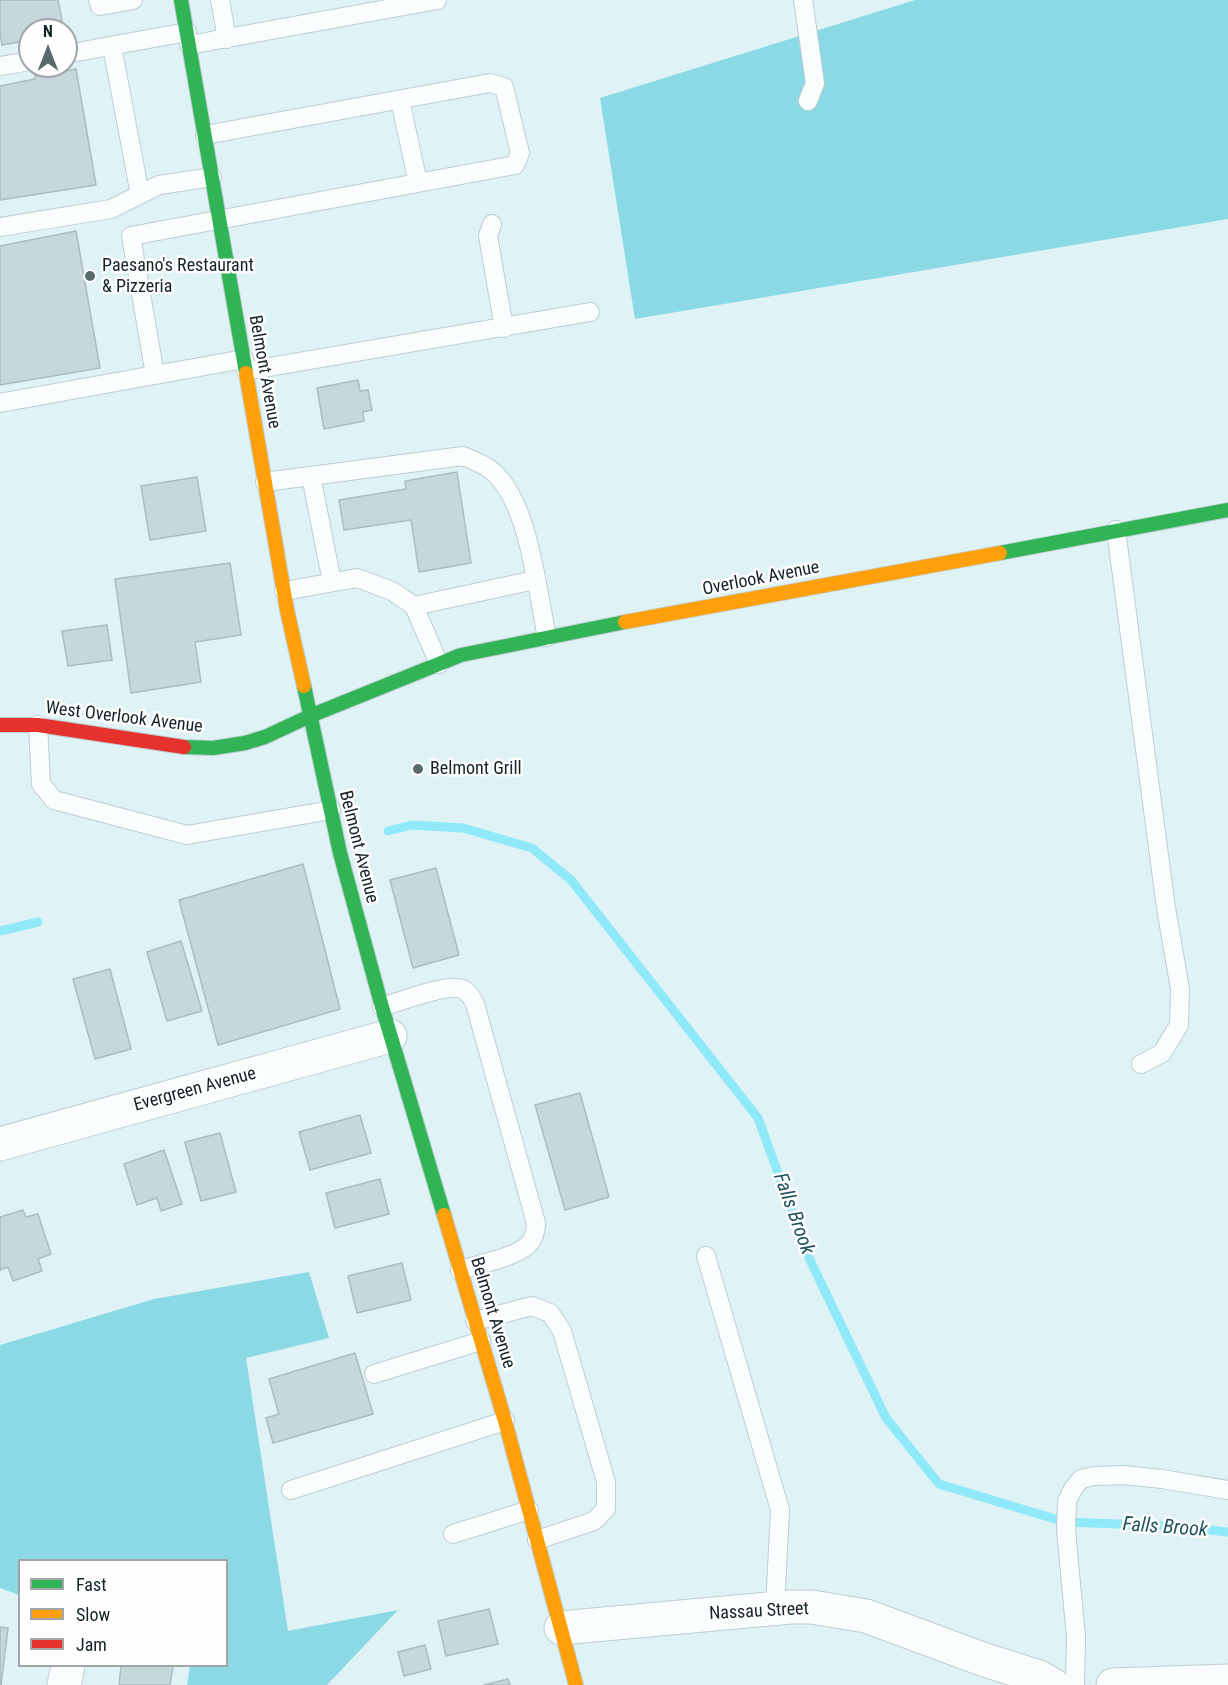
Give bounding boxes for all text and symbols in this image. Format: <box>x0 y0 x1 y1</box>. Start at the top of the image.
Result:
north arrow <box>18 18 78 78</box>
text: N <box>43 22 53 41</box>
place label: Paesano's Restaurant & Pizzeria <box>102 255 254 298</box>
marker: Paesano's Restaurant & Pizzeria <box>83 269 97 283</box>
street label: Belmont Avenue <box>243 314 285 430</box>
street label: Overlook Avenue <box>701 557 821 601</box>
street label: West Overlook Avenue <box>44 698 204 738</box>
place label: Belmont Grill <box>430 758 522 780</box>
marker: Belmont Grill <box>411 762 425 776</box>
street label: Belmont Avenue <box>334 789 382 905</box>
street label: Evergreen Avenue <box>131 1063 259 1117</box>
water label: Falls Brook <box>767 1170 819 1258</box>
street label: Belmont Avenue <box>465 1255 519 1371</box>
water label: Falls Brook <box>1122 1513 1208 1543</box>
legend <box>18 1559 228 1667</box>
text: Fast <box>76 1574 107 1595</box>
street label: Nassau Street <box>709 1599 809 1625</box>
text: Slow <box>76 1604 110 1625</box>
text: Jam <box>76 1634 107 1655</box>

